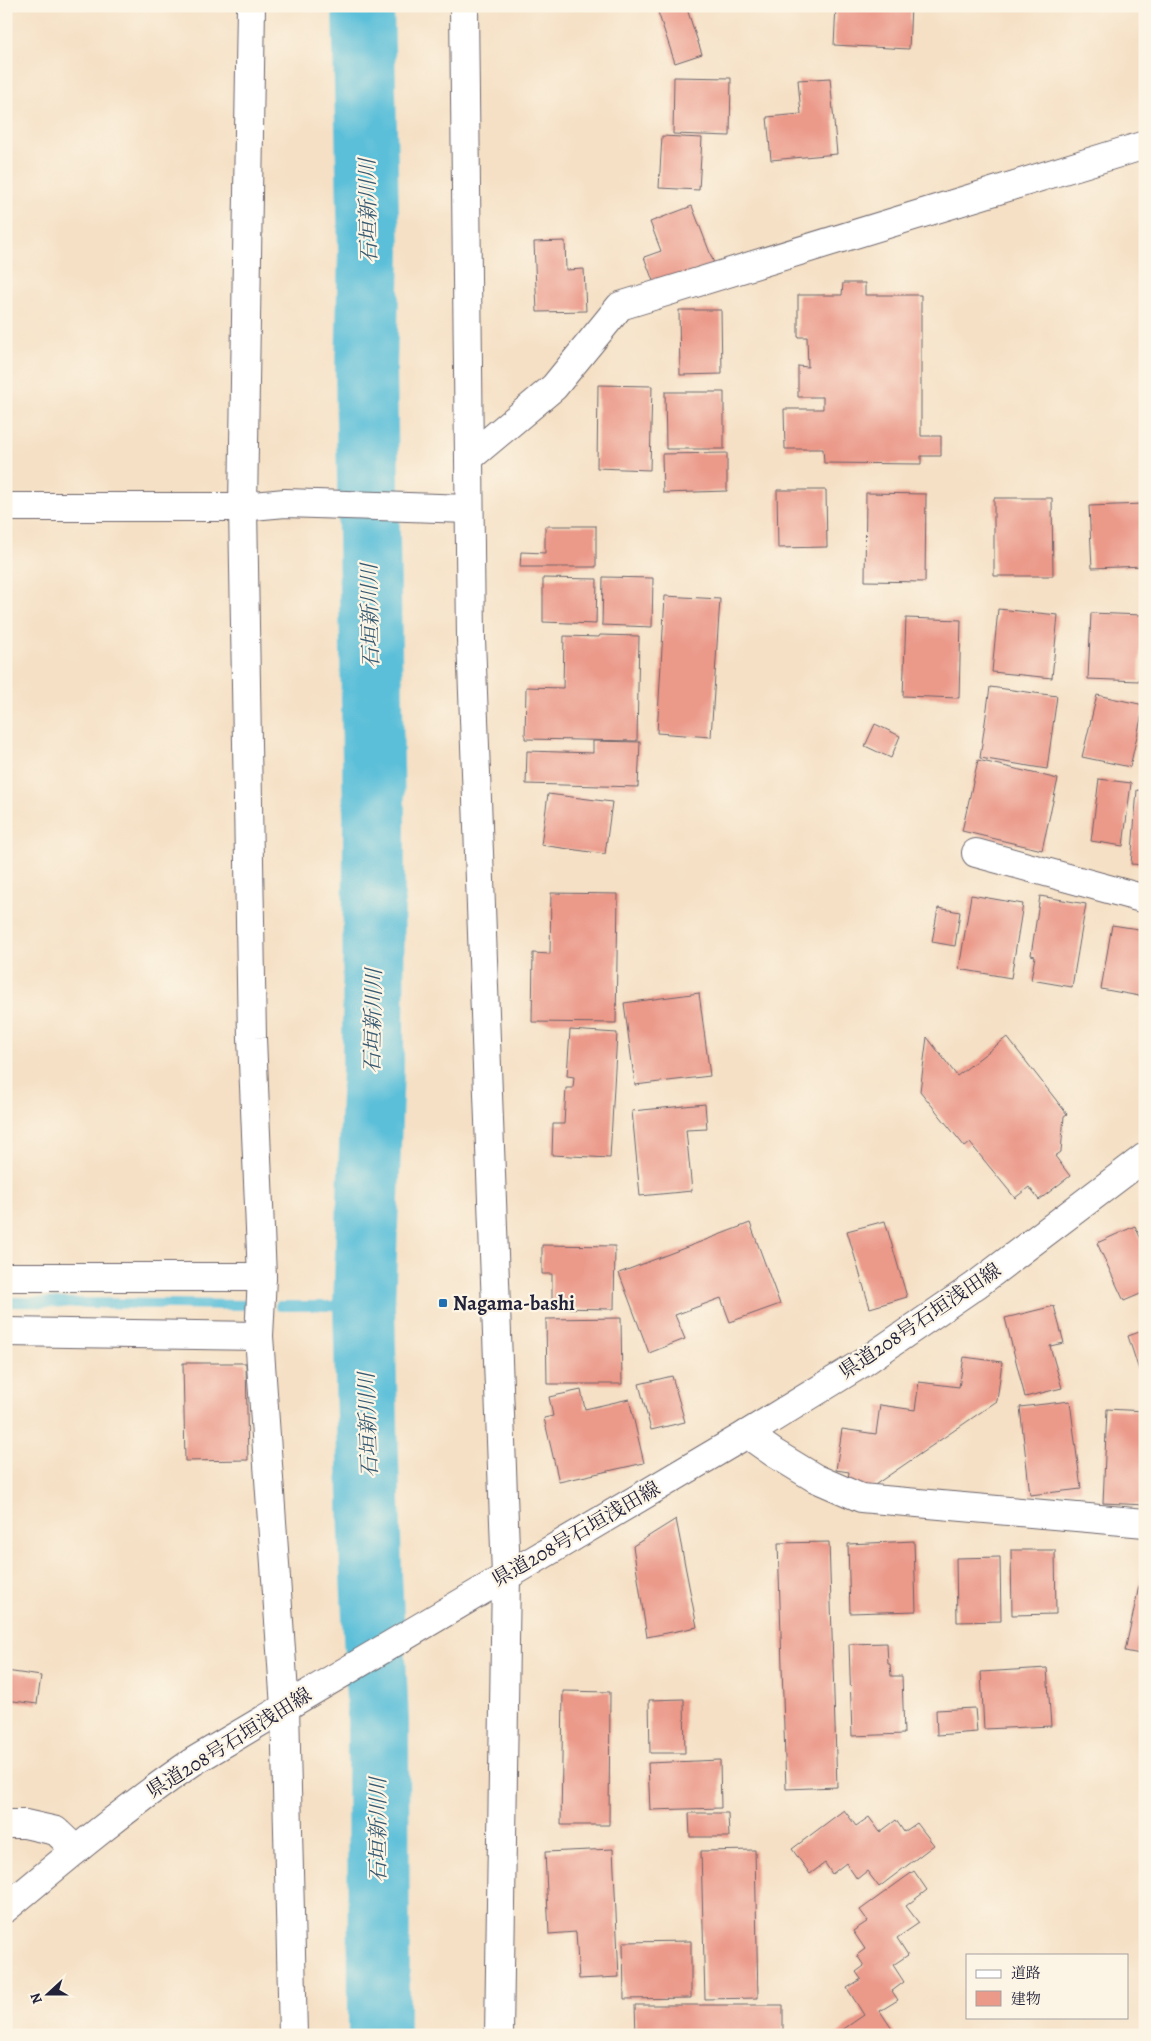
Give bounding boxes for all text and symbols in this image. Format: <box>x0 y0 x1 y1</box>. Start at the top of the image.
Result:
water label: 石垣新川川 <box>353 156 383 264</box>
water label: 石垣新川川 <box>355 561 385 669</box>
water label: 石垣新川川 <box>358 966 388 1074</box>
street label: 県道208号石垣浅田線 <box>834 1257 1006 1385</box>
place label: Nagama-bashi <box>453 1290 575 1317</box>
marker: Nagama-bashi <box>437 1297 449 1309</box>
water label: 石垣新川川 <box>352 1370 384 1478</box>
street label: 県道208号石垣浅田線 <box>487 1475 665 1593</box>
street label: 県道208号石垣浅田線 <box>141 1681 317 1805</box>
water label: 石垣新川川 <box>364 1776 392 1883</box>
legend <box>966 1954 1128 2018</box>
text: 道路 <box>1011 1963 1041 1983</box>
north arrow <box>22 1968 72 2018</box>
text: 建物 <box>1011 1989 1041 2009</box>
text: N <box>26 1990 47 2007</box>

